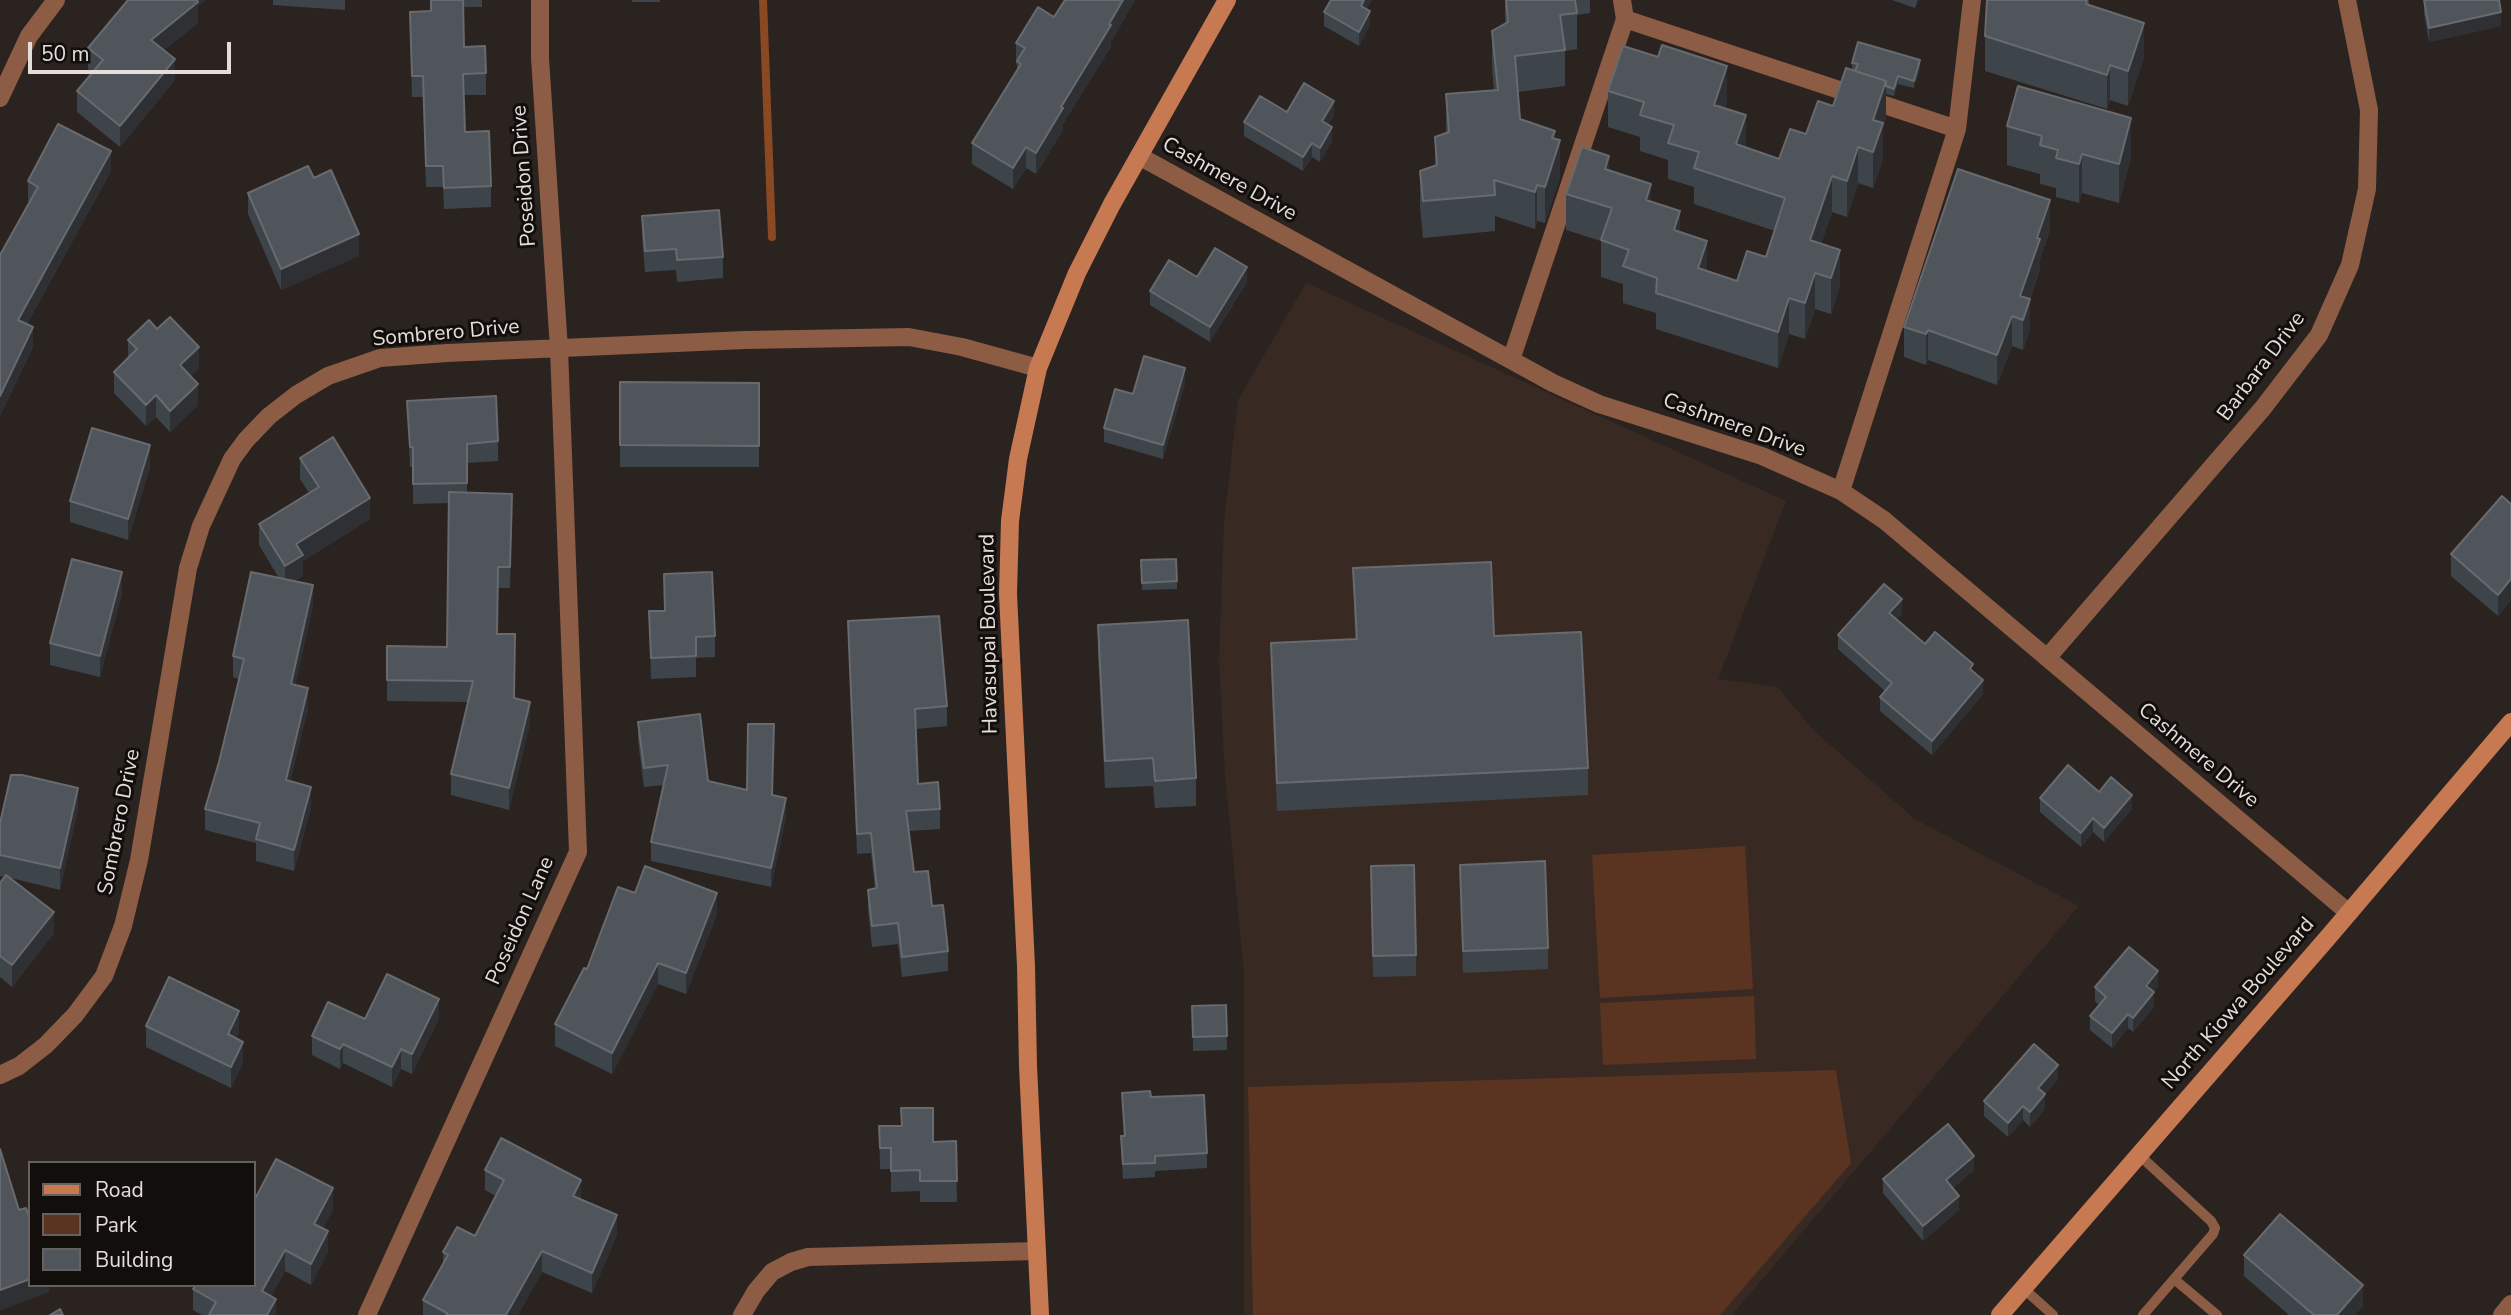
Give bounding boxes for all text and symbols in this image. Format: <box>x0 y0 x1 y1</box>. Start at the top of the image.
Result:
scale bar <box>32 28 234 72</box>
text: 50 m <box>41 40 90 68</box>
street label: Poseidon Drive <box>507 104 543 248</box>
street label: Cashmere Drive <box>1157 133 1301 227</box>
street label: Barbara Drive <box>2213 308 2311 426</box>
street label: Sombrero Drive <box>371 315 521 353</box>
street label: Cashmere Drive <box>1659 389 1809 463</box>
street label: Havasupai Boulevard <box>976 534 1004 734</box>
street label: Cashmere Drive <box>2133 698 2263 814</box>
street label: Sombrero Drive <box>94 747 146 897</box>
street label: Poseidon Lane <box>482 853 560 989</box>
street label: North Kiowa Boulevard <box>2157 913 2321 1095</box>
legend <box>28 1161 256 1287</box>
text: Road <box>95 1176 144 1204</box>
text: Park <box>95 1211 137 1239</box>
text: Building <box>95 1246 173 1274</box>

